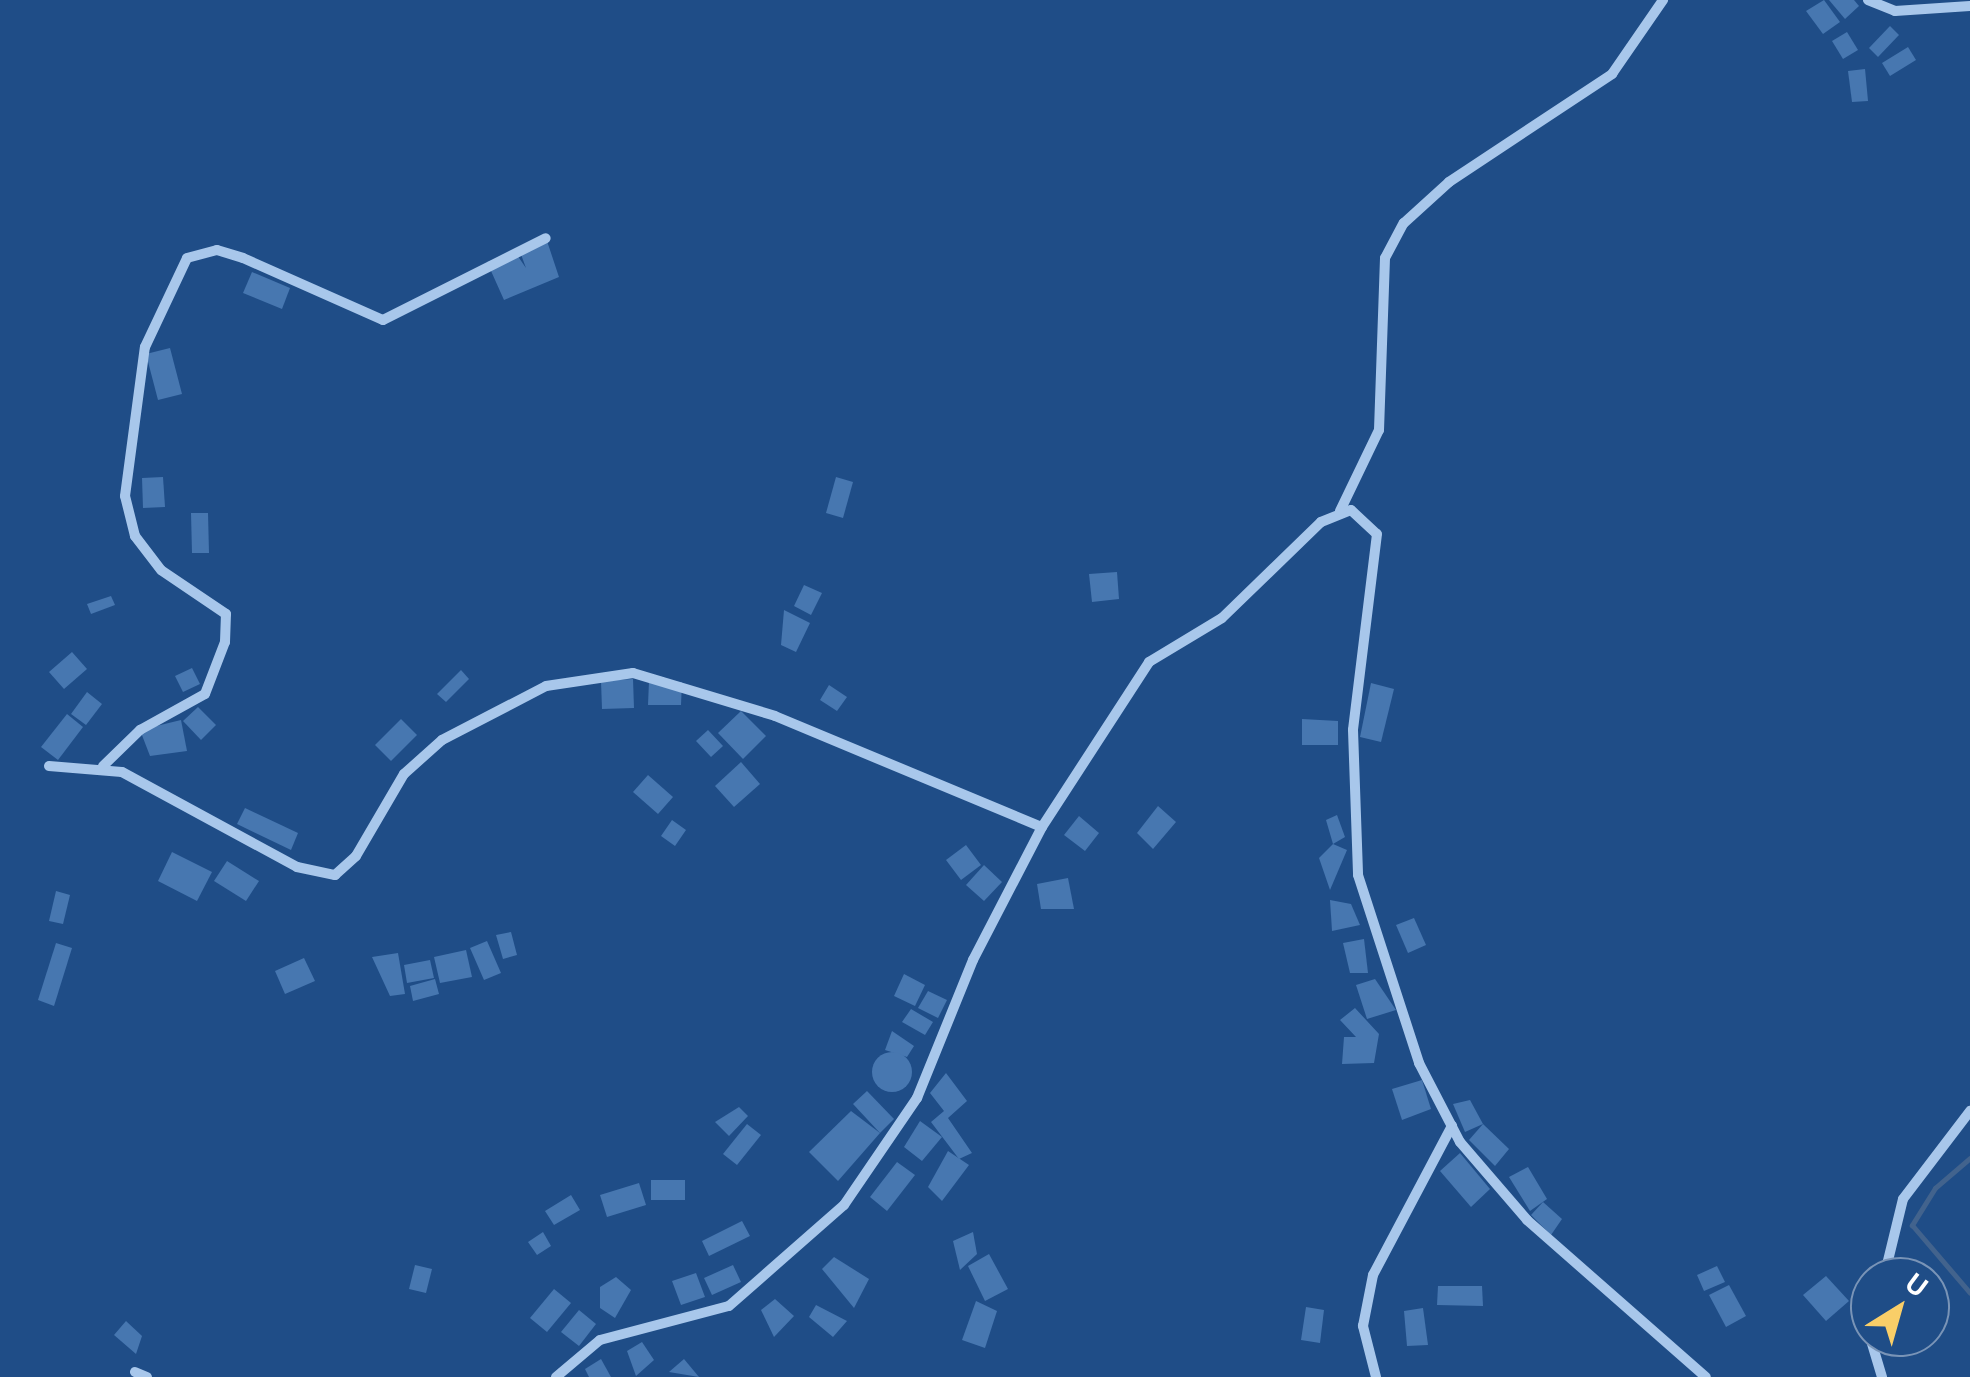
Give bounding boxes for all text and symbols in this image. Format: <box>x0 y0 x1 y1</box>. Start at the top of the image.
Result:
north arrow <box>1850 1257 1950 1357</box>
text: U <box>1900 1266 1934 1303</box>

